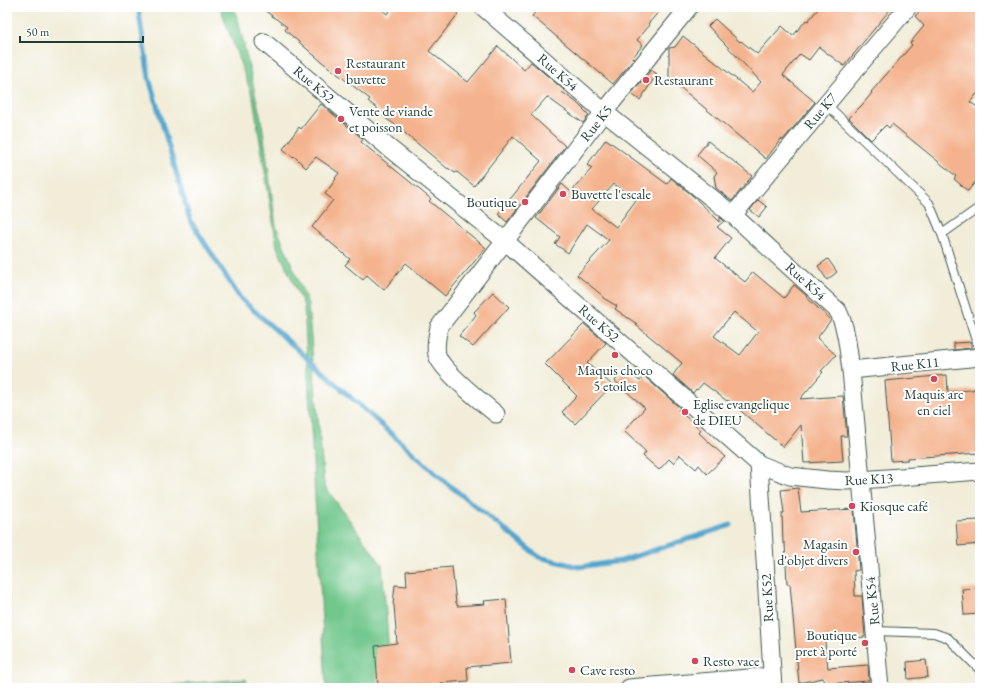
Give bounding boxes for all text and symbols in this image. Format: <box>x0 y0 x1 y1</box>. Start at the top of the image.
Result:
scale bar <box>20 18 143 44</box>
text: 50 m <box>26 24 50 40</box>
street label: Rue K54 <box>534 49 582 95</box>
place label: Restaurant buvette <box>346 54 406 88</box>
street label: Rue K52 <box>290 61 339 107</box>
marker: Restaurant buvette <box>333 66 343 76</box>
place label: Restaurant <box>654 71 714 89</box>
marker: Restaurant <box>641 75 651 85</box>
street label: Rue K7 <box>800 89 841 133</box>
street label: Rue K5 <box>576 101 616 145</box>
place label: Vente de viande et poisson <box>349 102 433 136</box>
marker: Vente de viande et poisson <box>336 114 346 124</box>
place label: Buvette l'escale <box>571 185 651 203</box>
marker: Buvette l'escale <box>558 189 568 199</box>
place label: Boutique <box>467 193 518 211</box>
marker: Boutique <box>520 197 530 207</box>
street label: Rue K54 <box>782 258 830 304</box>
street label: Rue K52 <box>575 300 623 346</box>
marker: Maquis choco 5 etoiles <box>610 350 620 360</box>
street label: Rue K11 <box>890 353 940 375</box>
place label: Maquis choco 5 etoiles <box>577 361 653 395</box>
marker: Maquis arc en ciel <box>929 374 939 384</box>
place label: Maquis arc en ciel <box>904 385 964 419</box>
place label: Eglise evangelique de DIEU <box>693 395 790 429</box>
marker: Eglise evangelique de DIEU <box>680 407 690 417</box>
street label: Rue K13 <box>844 469 894 489</box>
place label: Kiosque café <box>860 497 929 515</box>
marker: Kiosque café <box>847 501 857 511</box>
place label: Magasin d'objet divers <box>777 535 849 569</box>
marker: Magasin d'objet divers <box>851 547 861 557</box>
street label: Rue K52 <box>757 573 777 623</box>
street label: Rue K54 <box>860 576 883 626</box>
place label: Boutique pret à porté <box>795 626 858 660</box>
marker: Boutique pret à porté <box>860 638 870 648</box>
place label: Resto vace <box>703 652 760 670</box>
marker: Resto vace <box>690 656 700 666</box>
place label: Cave resto <box>580 661 635 679</box>
marker: Cave resto <box>567 665 577 675</box>

